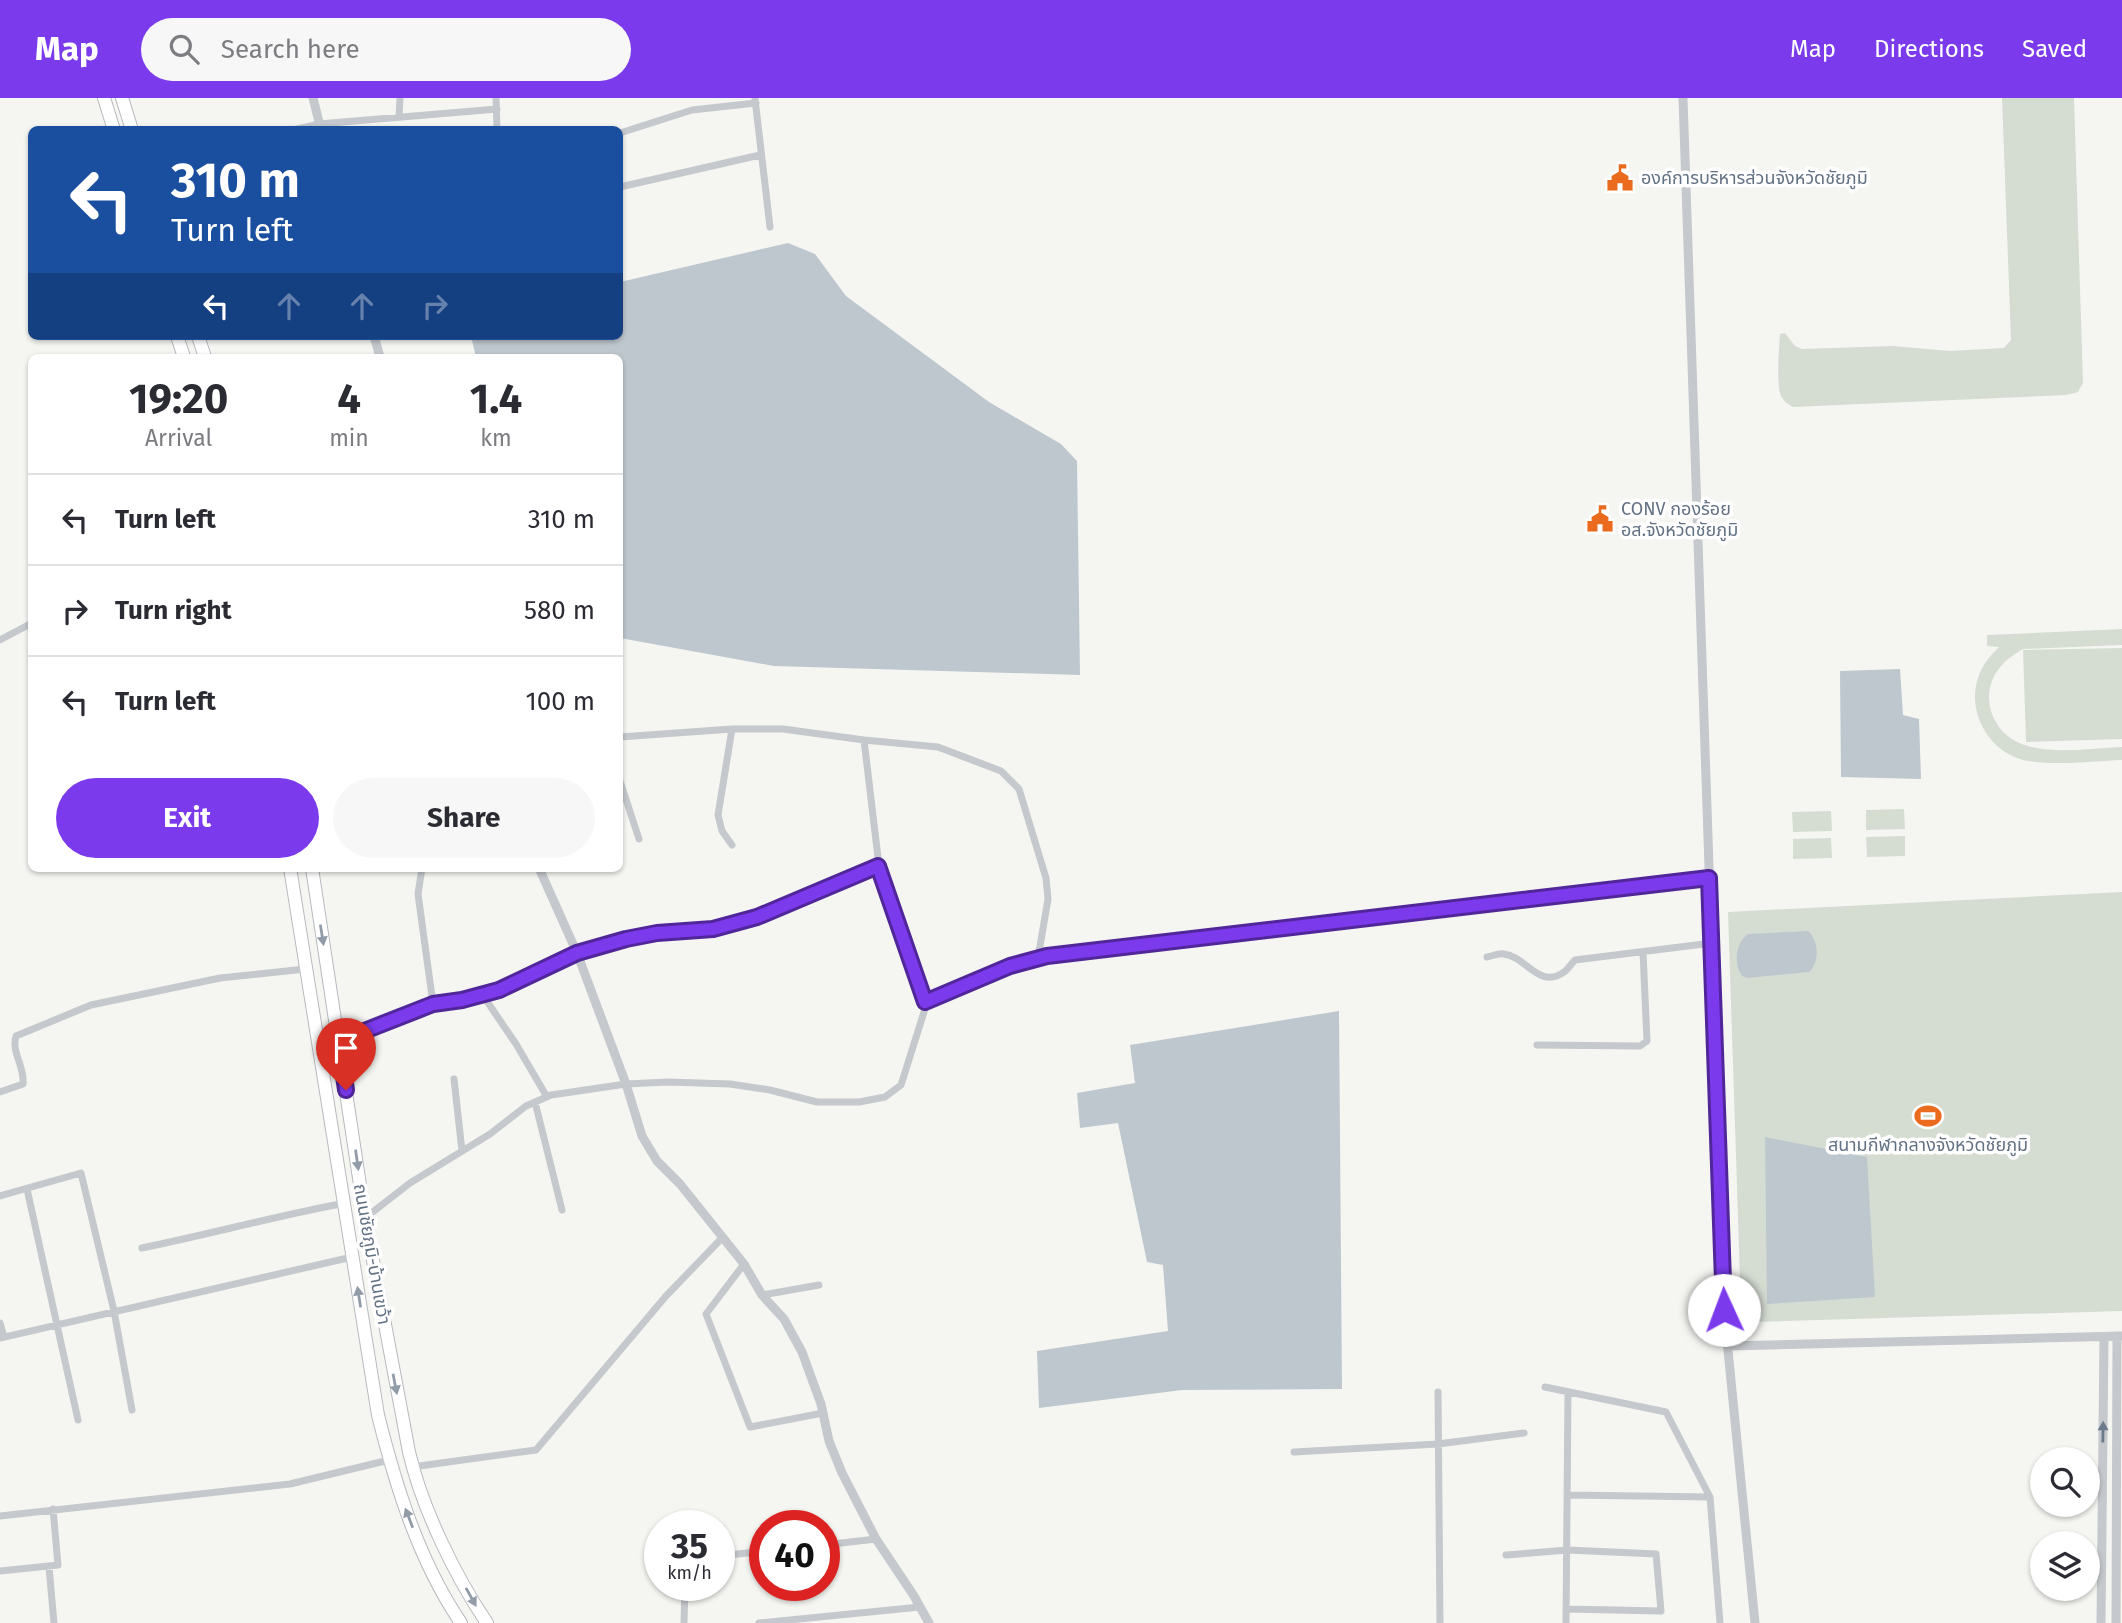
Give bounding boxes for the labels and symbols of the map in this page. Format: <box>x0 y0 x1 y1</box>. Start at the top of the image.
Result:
public building icon: องค์การบริหารส่วนจังหวัดชัยภูมิ <box>1605 163 1635 193</box>
place label: องค์การบริหารส่วนจังหวัดชัยภูมิ <box>1641 167 1868 190</box>
place label: CONV กองร้อย อส.จังหวัดชัยภูมิ <box>1621 498 1738 542</box>
public building icon: CONV กองร้อย อส.จังหวัดชัยภูมิ <box>1585 504 1615 534</box>
one-way arrow <box>317 925 328 947</box>
pin <box>316 1018 376 1090</box>
sports icon: สนามกีฬากลางจังหวัดชัยภูมิ <box>1913 1101 1943 1131</box>
place label: สนามกีฬากลางจังหวัดชัยภูมิ <box>1828 1134 2028 1157</box>
one-way arrow <box>351 1149 362 1171</box>
street label: ถนนชัยภูมิ-บ้านเขว้า <box>348 1182 395 1326</box>
position arrow <box>1687 1273 1761 1347</box>
one-way arrow <box>353 1286 364 1308</box>
one-way arrow <box>390 1374 401 1396</box>
one-way arrow <box>2098 1421 2109 1443</box>
one-way arrow <box>403 1508 414 1529</box>
speed limit sign: 40 <box>749 1510 840 1601</box>
one-way arrow <box>465 1588 477 1607</box>

